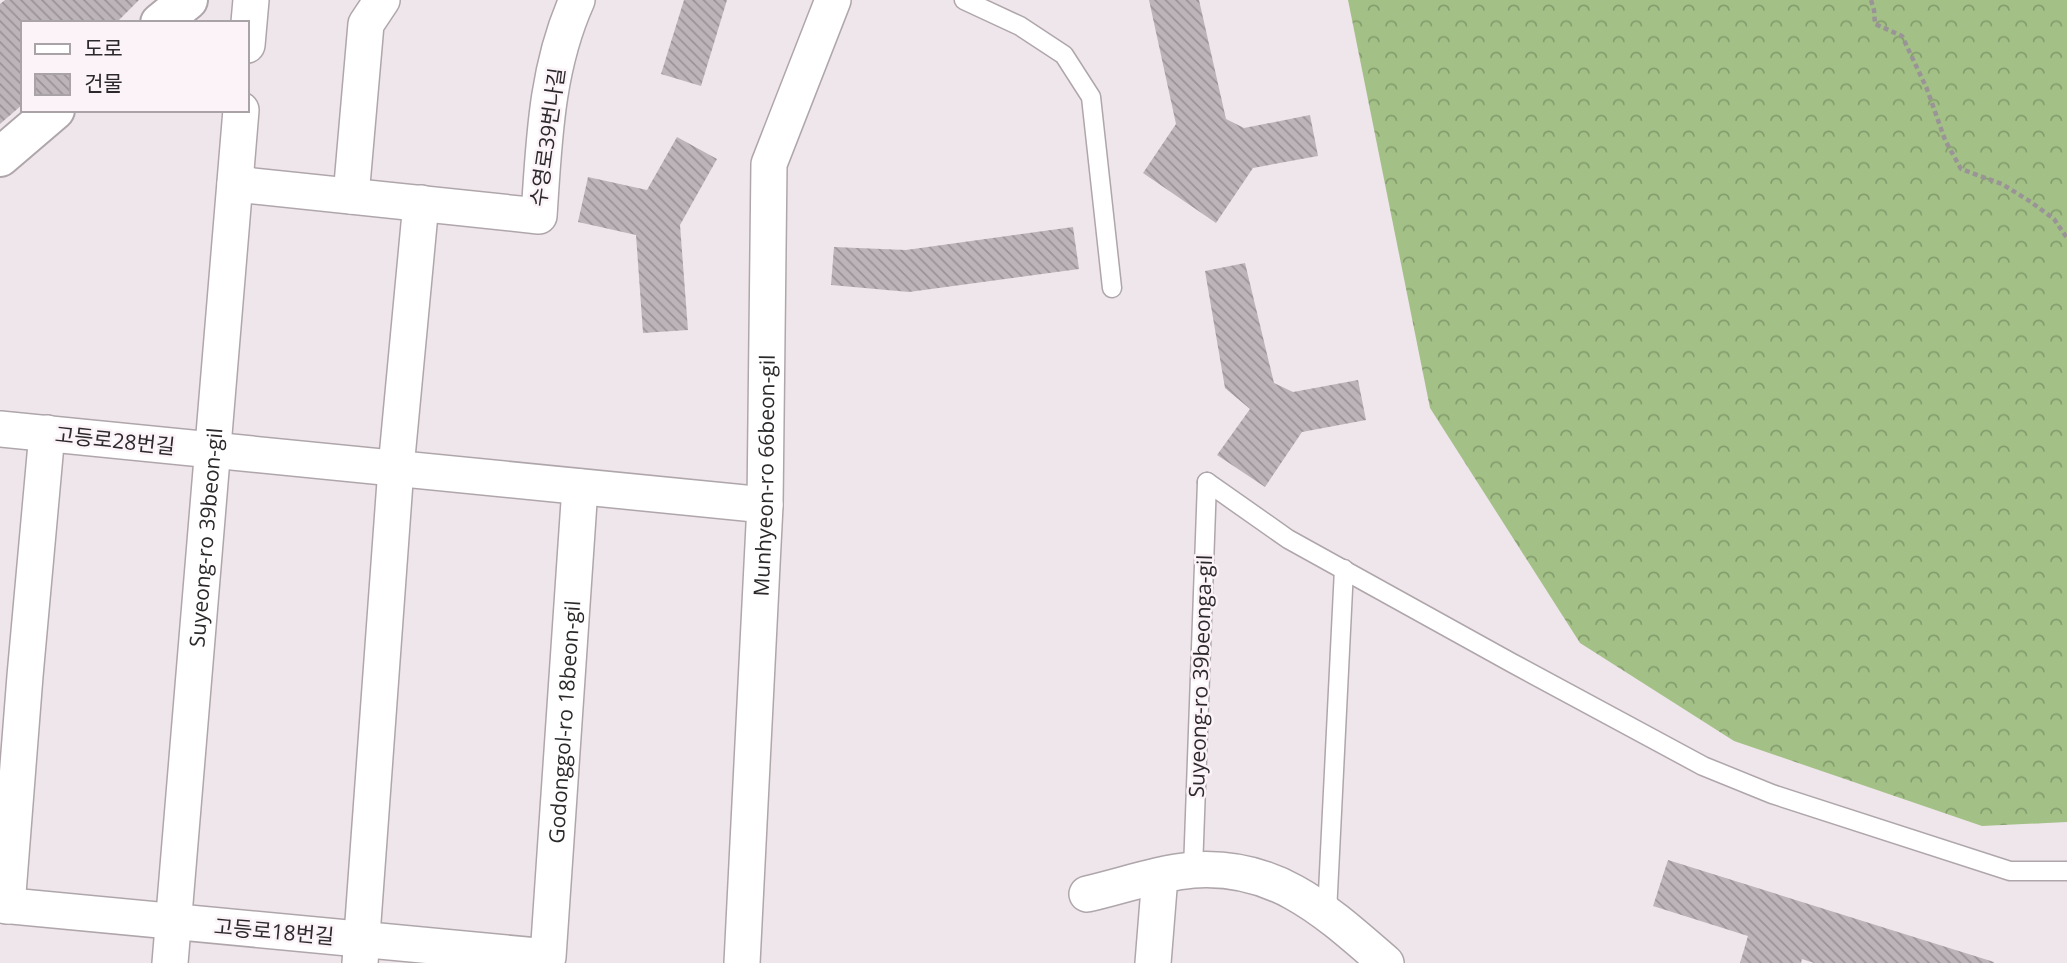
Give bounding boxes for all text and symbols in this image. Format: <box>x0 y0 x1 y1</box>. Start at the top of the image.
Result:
legend <box>21 21 248 112</box>
text: 도로 <box>84 34 123 62</box>
street label: 수영로39번나길 <box>523 66 571 208</box>
text: 건물 <box>84 69 123 97</box>
street label: Munhyeon-ro 66beon-gil <box>746 354 781 597</box>
street label: 고등로28번길 <box>54 420 176 460</box>
street label: Suyeong-ro 39beon-gil <box>182 427 229 648</box>
street label: Suyeong-ro 39beonga-gil <box>1182 554 1218 798</box>
street label: Godonggol-ro 18beon-gil <box>542 600 586 844</box>
street label: 고등로18번길 <box>213 912 335 950</box>

